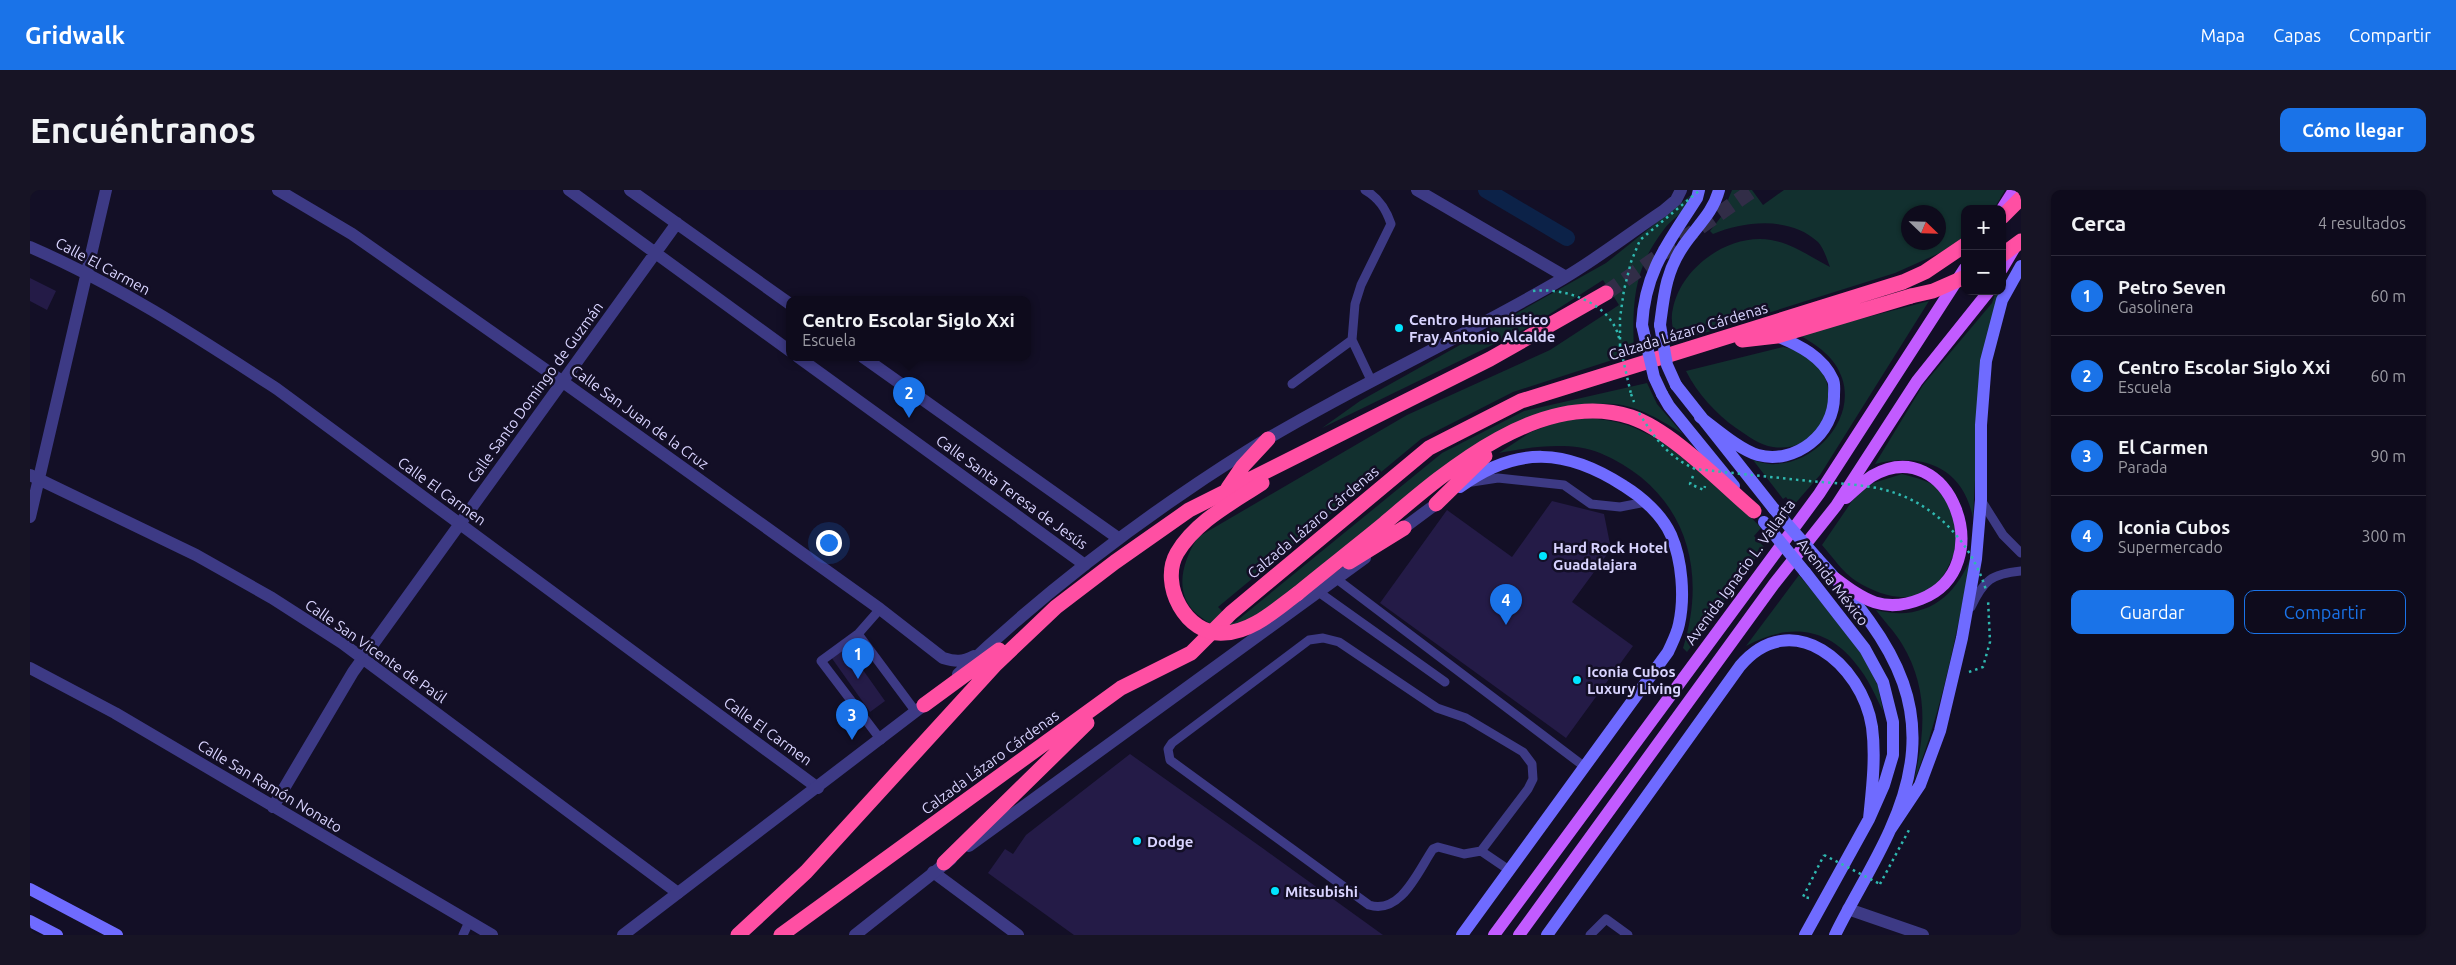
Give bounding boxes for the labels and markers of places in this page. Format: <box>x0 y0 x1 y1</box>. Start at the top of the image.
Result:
place label: Centro Humanistico Fray Antonio Alcalde <box>1409 311 1555 345</box>
marker: Centro Humanistico Fray Antonio Alcalde <box>1393 322 1405 334</box>
pin: 2 <box>893 377 925 418</box>
place label: Hard Rock Hotel Guadalajara <box>1553 539 1668 573</box>
marker: Hard Rock Hotel Guadalajara <box>1537 550 1549 562</box>
pin: 4 <box>1490 584 1522 625</box>
pin: 1 <box>842 638 874 679</box>
place label: Iconia Cubos Luxury Living <box>1587 663 1681 697</box>
marker: Iconia Cubos Luxury Living <box>1571 674 1583 686</box>
pin: 3 <box>836 699 868 740</box>
place label: Dodge <box>1147 833 1193 850</box>
marker: Dodge <box>1131 835 1143 847</box>
place label: Mitsubishi <box>1285 883 1358 900</box>
marker: Mitsubishi <box>1269 885 1281 897</box>

